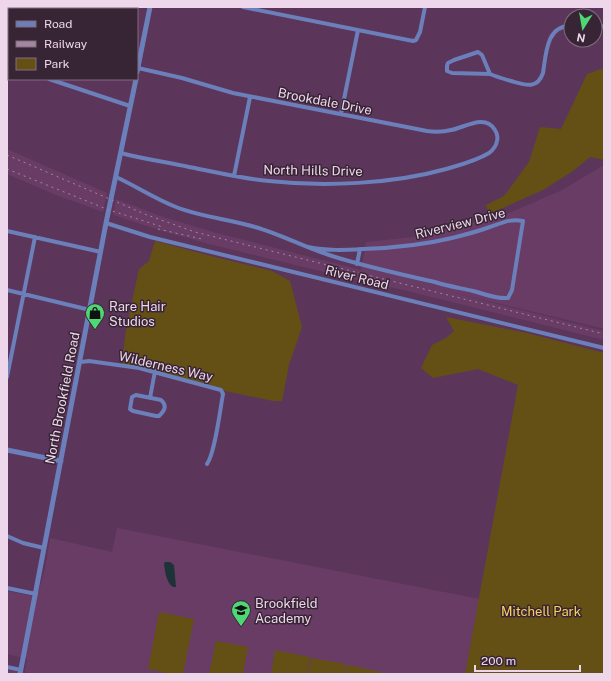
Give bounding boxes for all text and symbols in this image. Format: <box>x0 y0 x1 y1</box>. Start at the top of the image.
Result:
legend <box>8 8 138 80</box>
north arrow <box>563 8 603 48</box>
text: Road <box>44 17 72 31</box>
text: N <box>576 31 586 45</box>
text: Railway <box>44 37 88 51</box>
text: Park <box>44 57 70 71</box>
street label: Brookdale Drive <box>277 85 373 118</box>
street label: North Hills Drive <box>263 162 363 179</box>
street label: Riverview Drive <box>413 205 507 242</box>
street label: River Road <box>324 262 390 293</box>
place label: Rare Hair Studios <box>109 299 166 329</box>
shop icon: Rare Hair Studios <box>84 302 106 330</box>
street label: North Brookfield Road <box>42 331 83 465</box>
street label: Wilderness Way <box>117 348 214 385</box>
place label: Brookfield Academy <box>255 596 318 626</box>
school or university icon: Brookfield Academy <box>230 599 252 627</box>
park label: Mitchell Park <box>501 604 581 619</box>
scale bar <box>475 647 580 673</box>
text: 200 m <box>481 654 516 668</box>

